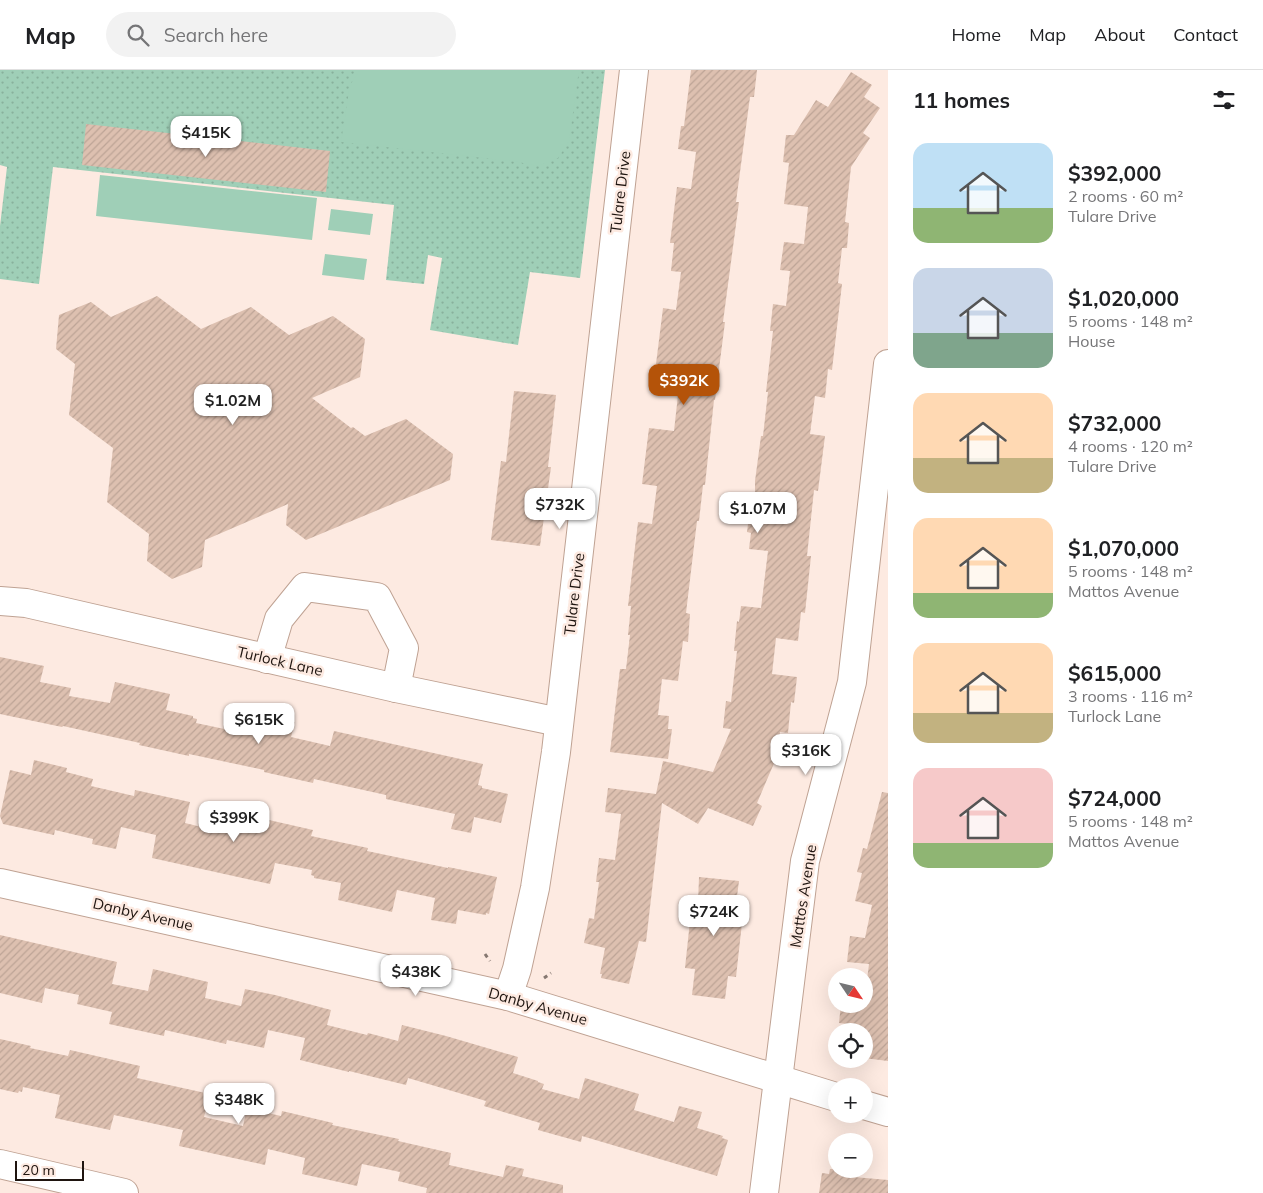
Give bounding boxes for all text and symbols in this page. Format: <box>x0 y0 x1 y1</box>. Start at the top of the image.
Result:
search box <box>106 12 456 57</box>
text: Map <box>25 20 76 50</box>
icon: search <box>124 21 152 49</box>
text: Search here <box>164 23 268 47</box>
text: Home <box>951 23 1001 46</box>
text: Map <box>1029 23 1066 46</box>
text: About <box>1094 23 1145 46</box>
text: Contact <box>1173 23 1238 46</box>
icon: filters <box>1210 86 1238 114</box>
text: 11 homes <box>913 87 1010 113</box>
pin: $415K <box>171 116 241 158</box>
text: $415K <box>181 122 231 142</box>
street label: Tulare Drive <box>606 150 634 234</box>
text: $392,000 <box>1068 160 1161 186</box>
icon: home <box>953 163 1013 223</box>
text: 2 rooms · 60 m² <box>1068 186 1183 206</box>
text: Tulare Drive <box>1068 206 1156 226</box>
text: $1,020,000 <box>1068 285 1179 311</box>
icon: home <box>953 288 1013 348</box>
text: 5 rooms · 148 m² <box>1068 311 1193 331</box>
text: House <box>1068 331 1115 351</box>
pin: $392K <box>649 364 719 406</box>
text: $392K <box>659 370 709 390</box>
pin: $1.02M <box>192 384 274 426</box>
text: $1.02M <box>205 390 261 410</box>
text: $732,000 <box>1068 410 1161 436</box>
icon: home <box>953 413 1013 473</box>
text: 4 rooms · 120 m² <box>1068 436 1193 456</box>
text: Tulare Drive <box>1068 456 1156 476</box>
pin: $732K <box>525 488 595 530</box>
pin: $1.07M <box>717 492 799 534</box>
text: $732K <box>535 494 585 514</box>
text: $1.07M <box>730 498 786 518</box>
text: $1,070,000 <box>1068 535 1179 561</box>
icon: home <box>953 538 1013 598</box>
street label: Tulare Drive <box>560 552 588 636</box>
text: 5 rooms · 148 m² <box>1068 561 1193 581</box>
text: Mattos Avenue <box>1068 581 1179 601</box>
street label: Turlock Lane <box>235 642 325 680</box>
text: $615,000 <box>1068 660 1161 686</box>
icon: home <box>953 663 1013 723</box>
text: 3 rooms · 116 m² <box>1068 686 1193 706</box>
pin: $615K <box>224 702 294 745</box>
text: Turlock Lane <box>1068 706 1161 726</box>
text: $615K <box>234 709 284 729</box>
pin: $316K <box>771 734 841 776</box>
text: $316K <box>781 740 831 760</box>
text: $724,000 <box>1068 785 1161 811</box>
icon: home <box>953 788 1013 848</box>
pin: $399K <box>199 800 269 843</box>
text: $399K <box>209 807 259 827</box>
text: 5 rooms · 148 m² <box>1068 811 1193 831</box>
text: Mattos Avenue <box>1068 831 1179 851</box>
street label: Mattos Avenue <box>785 843 821 949</box>
street label: Danby Avenue <box>91 893 195 935</box>
pin: $724K <box>679 894 749 937</box>
text: $724K <box>689 901 739 921</box>
pin: $438K <box>381 954 451 997</box>
text: $438K <box>391 961 441 981</box>
north arrow <box>828 968 872 1012</box>
map controls <box>828 968 873 1178</box>
street label: Danby Avenue <box>486 983 590 1029</box>
button: locate <box>828 1023 873 1068</box>
button: + <box>828 1078 873 1123</box>
pin: $348K <box>204 1082 274 1125</box>
text: $348K <box>214 1089 264 1109</box>
button: − <box>828 1133 873 1178</box>
scale bar <box>15 1158 84 1181</box>
text: 20 m <box>22 1161 55 1179</box>

